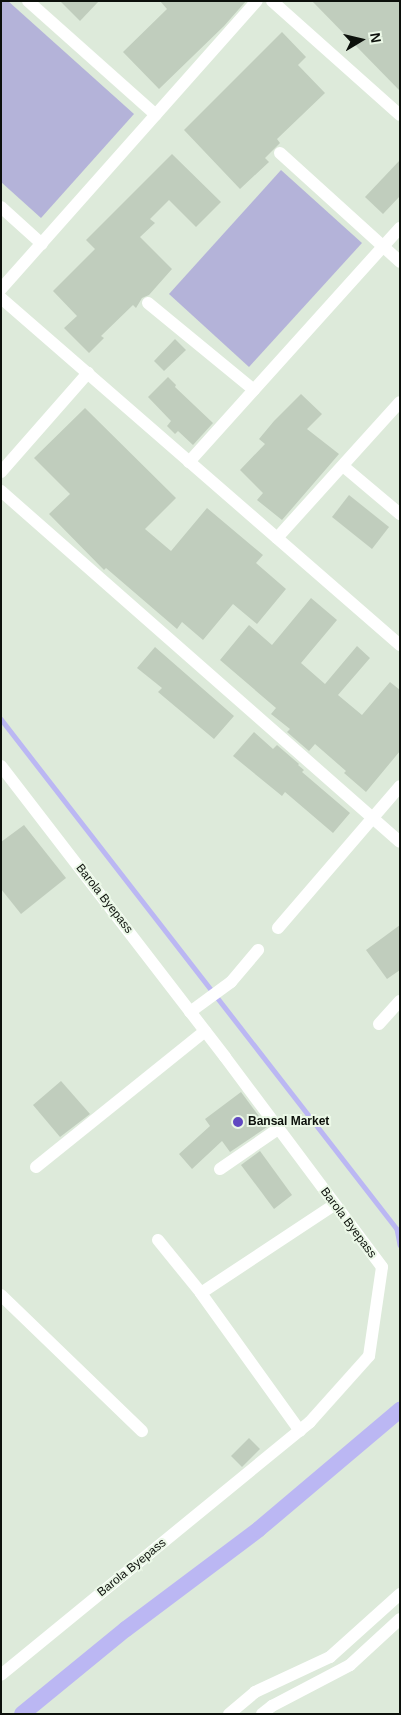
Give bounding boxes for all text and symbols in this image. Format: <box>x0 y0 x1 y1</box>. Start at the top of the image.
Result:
north arrow <box>336 15 386 65</box>
text: N <box>367 31 385 44</box>
street label: Barola Byepass <box>72 861 136 937</box>
place label: Bansal Market <box>248 1115 329 1129</box>
marker: Bansal Market <box>232 1116 244 1128</box>
street label: Barola Byepass <box>317 1185 379 1261</box>
street label: Barola Byepass <box>95 1536 169 1600</box>

